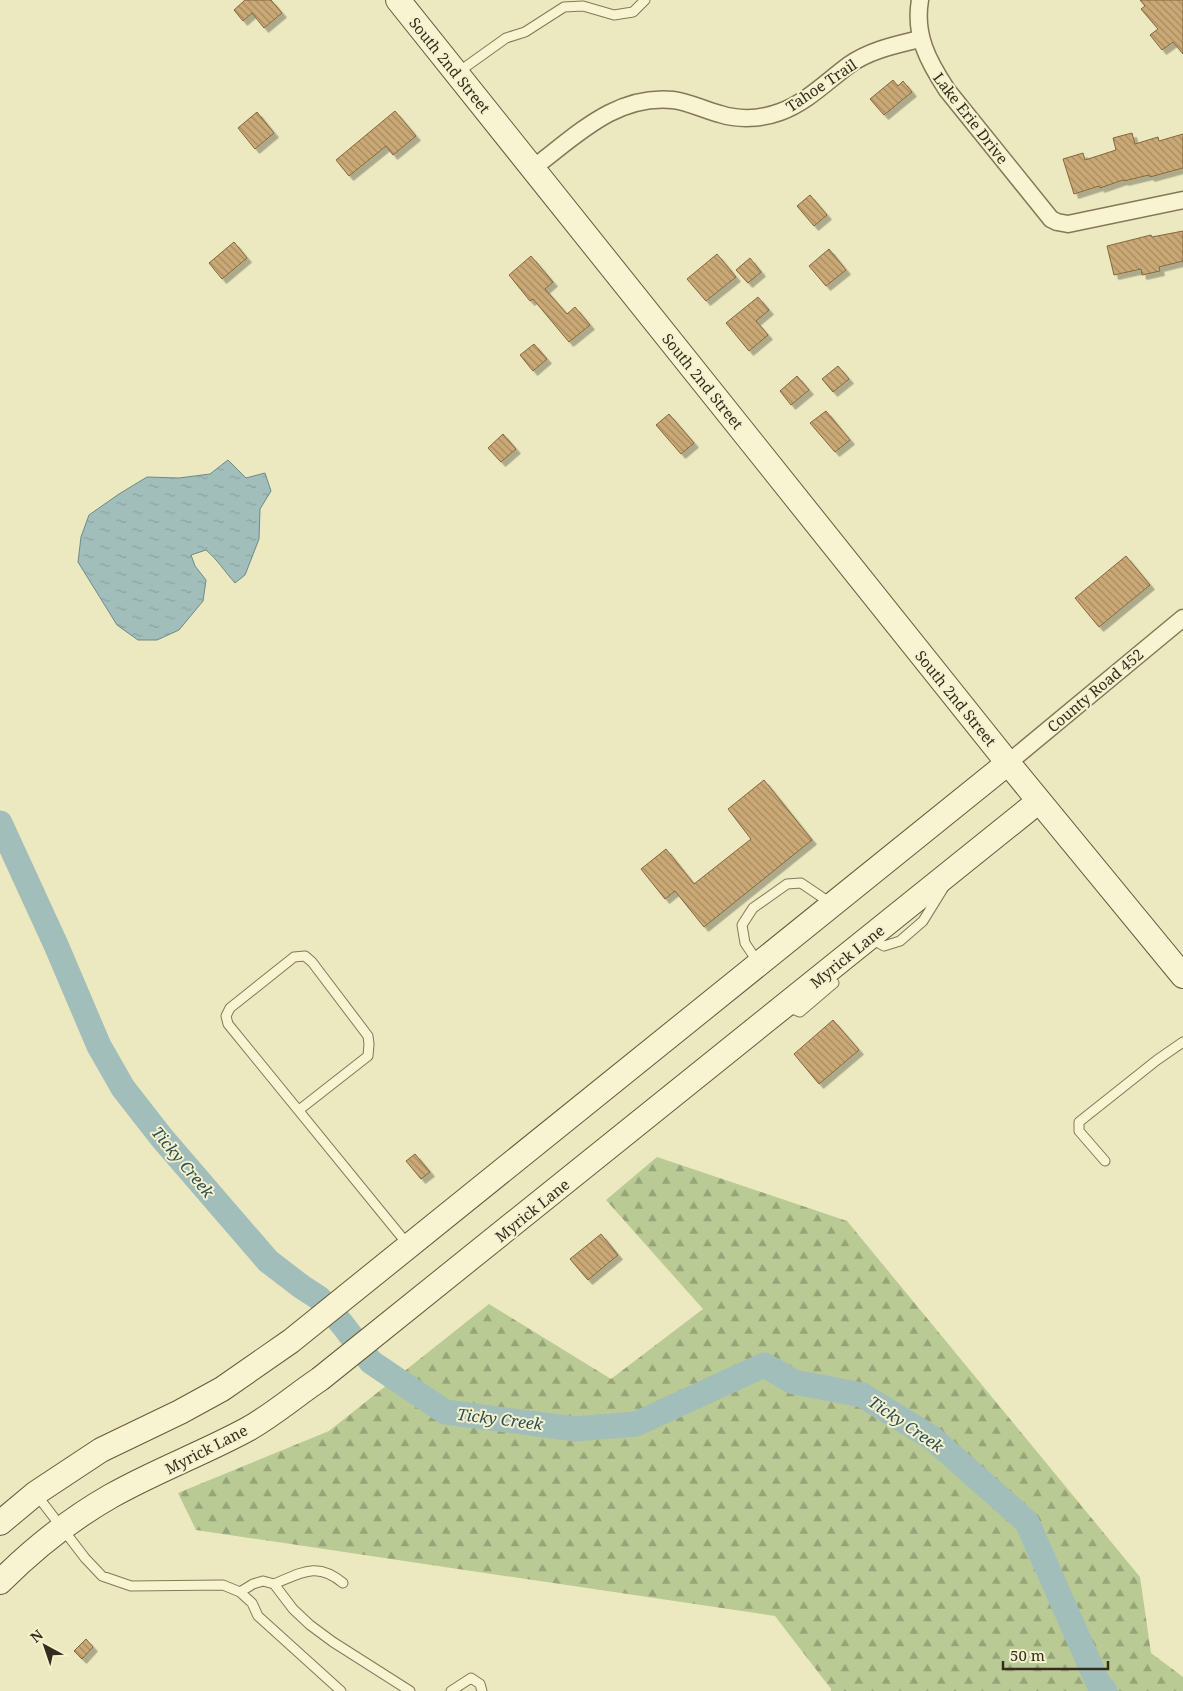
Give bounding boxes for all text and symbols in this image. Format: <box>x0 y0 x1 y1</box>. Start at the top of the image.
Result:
street label: South 2nd Street <box>405 13 495 117</box>
street label: Tahoe Trail <box>782 54 861 116</box>
street label: Lake Erie Drive <box>929 68 1013 168</box>
street label: South 2nd Street <box>658 329 748 433</box>
street label: County Road 452 <box>1043 644 1147 736</box>
street label: South 2nd Street <box>911 646 1001 750</box>
street label: Myrick Lane <box>806 920 888 992</box>
water label: Ticky Creek <box>147 1122 220 1203</box>
street label: Myrick Lane <box>491 1174 573 1246</box>
water label: Ticky Creek <box>864 1391 949 1458</box>
water label: Ticky Creek <box>456 1403 545 1435</box>
street label: Myrick Lane <box>161 1420 251 1478</box>
north arrow <box>20 1621 70 1671</box>
text: N <box>26 1625 47 1646</box>
scale bar <box>1003 1638 1108 1670</box>
text: 50 m <box>1010 1645 1045 1665</box>

